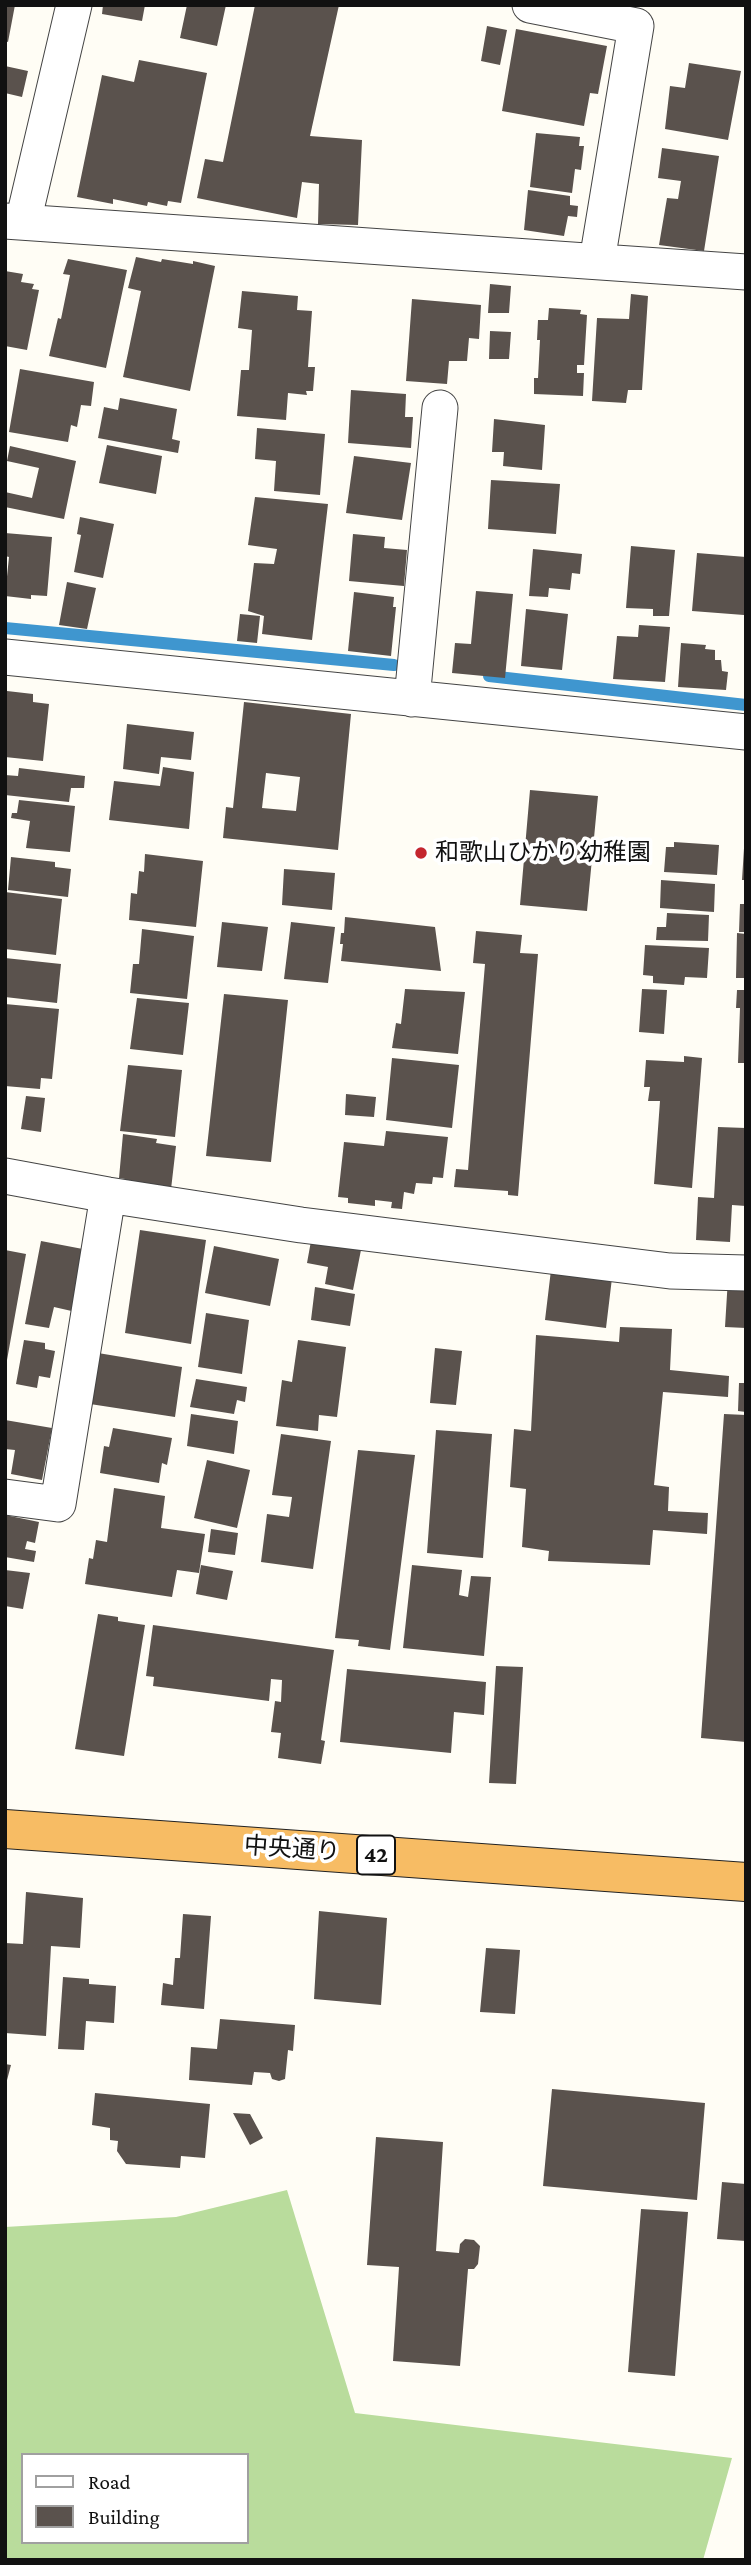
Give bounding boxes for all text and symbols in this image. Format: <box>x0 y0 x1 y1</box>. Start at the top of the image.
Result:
place label: 和歌山ひかり幼稚園 <box>435 839 651 867</box>
marker: 和歌山ひかり幼稚園 <box>413 845 429 861</box>
street label: 中央通り <box>243 1831 341 1867</box>
road number: 42 <box>357 1836 395 1874</box>
legend <box>21 2453 248 2544</box>
text: Road <box>88 2470 131 2494</box>
text: Building <box>88 2505 160 2529</box>

